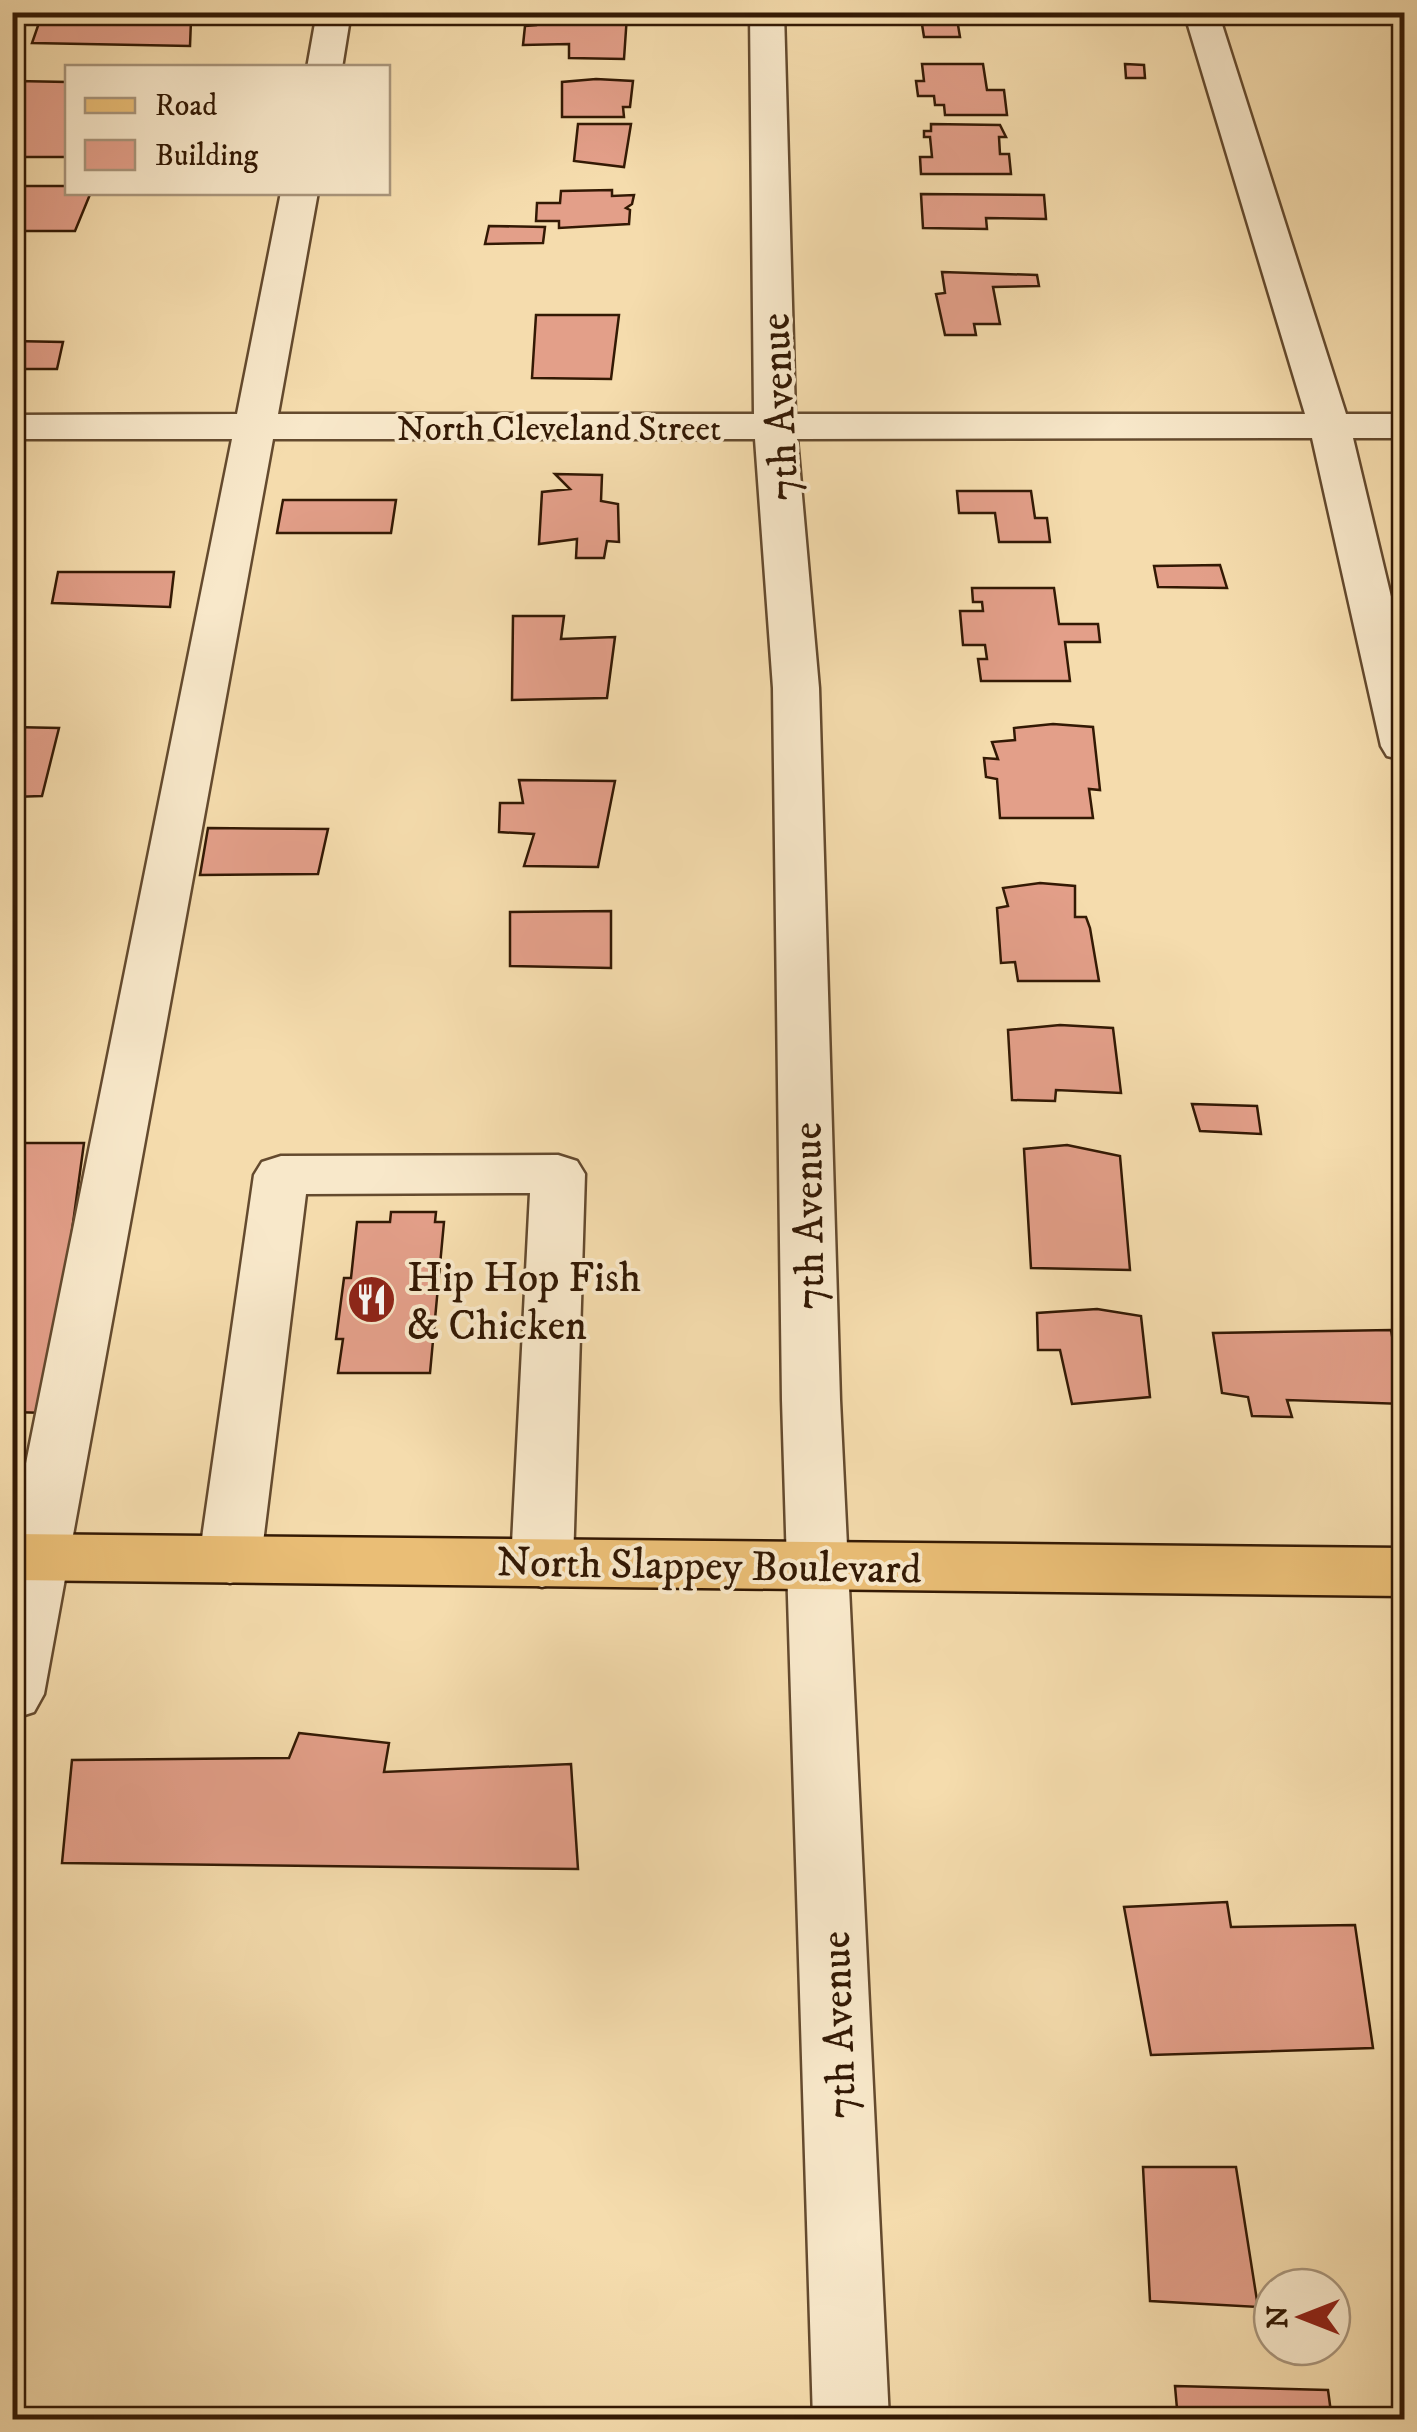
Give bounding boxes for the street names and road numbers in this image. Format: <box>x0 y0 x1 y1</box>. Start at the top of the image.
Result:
street label: 7th Avenue <box>750 312 812 502</box>
street label: North Cleveland Street <box>397 408 721 452</box>
street label: 7th Avenue <box>782 1122 838 1310</box>
street label: North Slappey Boulevard <box>496 1537 922 1597</box>
street label: 7th Avenue <box>811 1930 869 2120</box>

